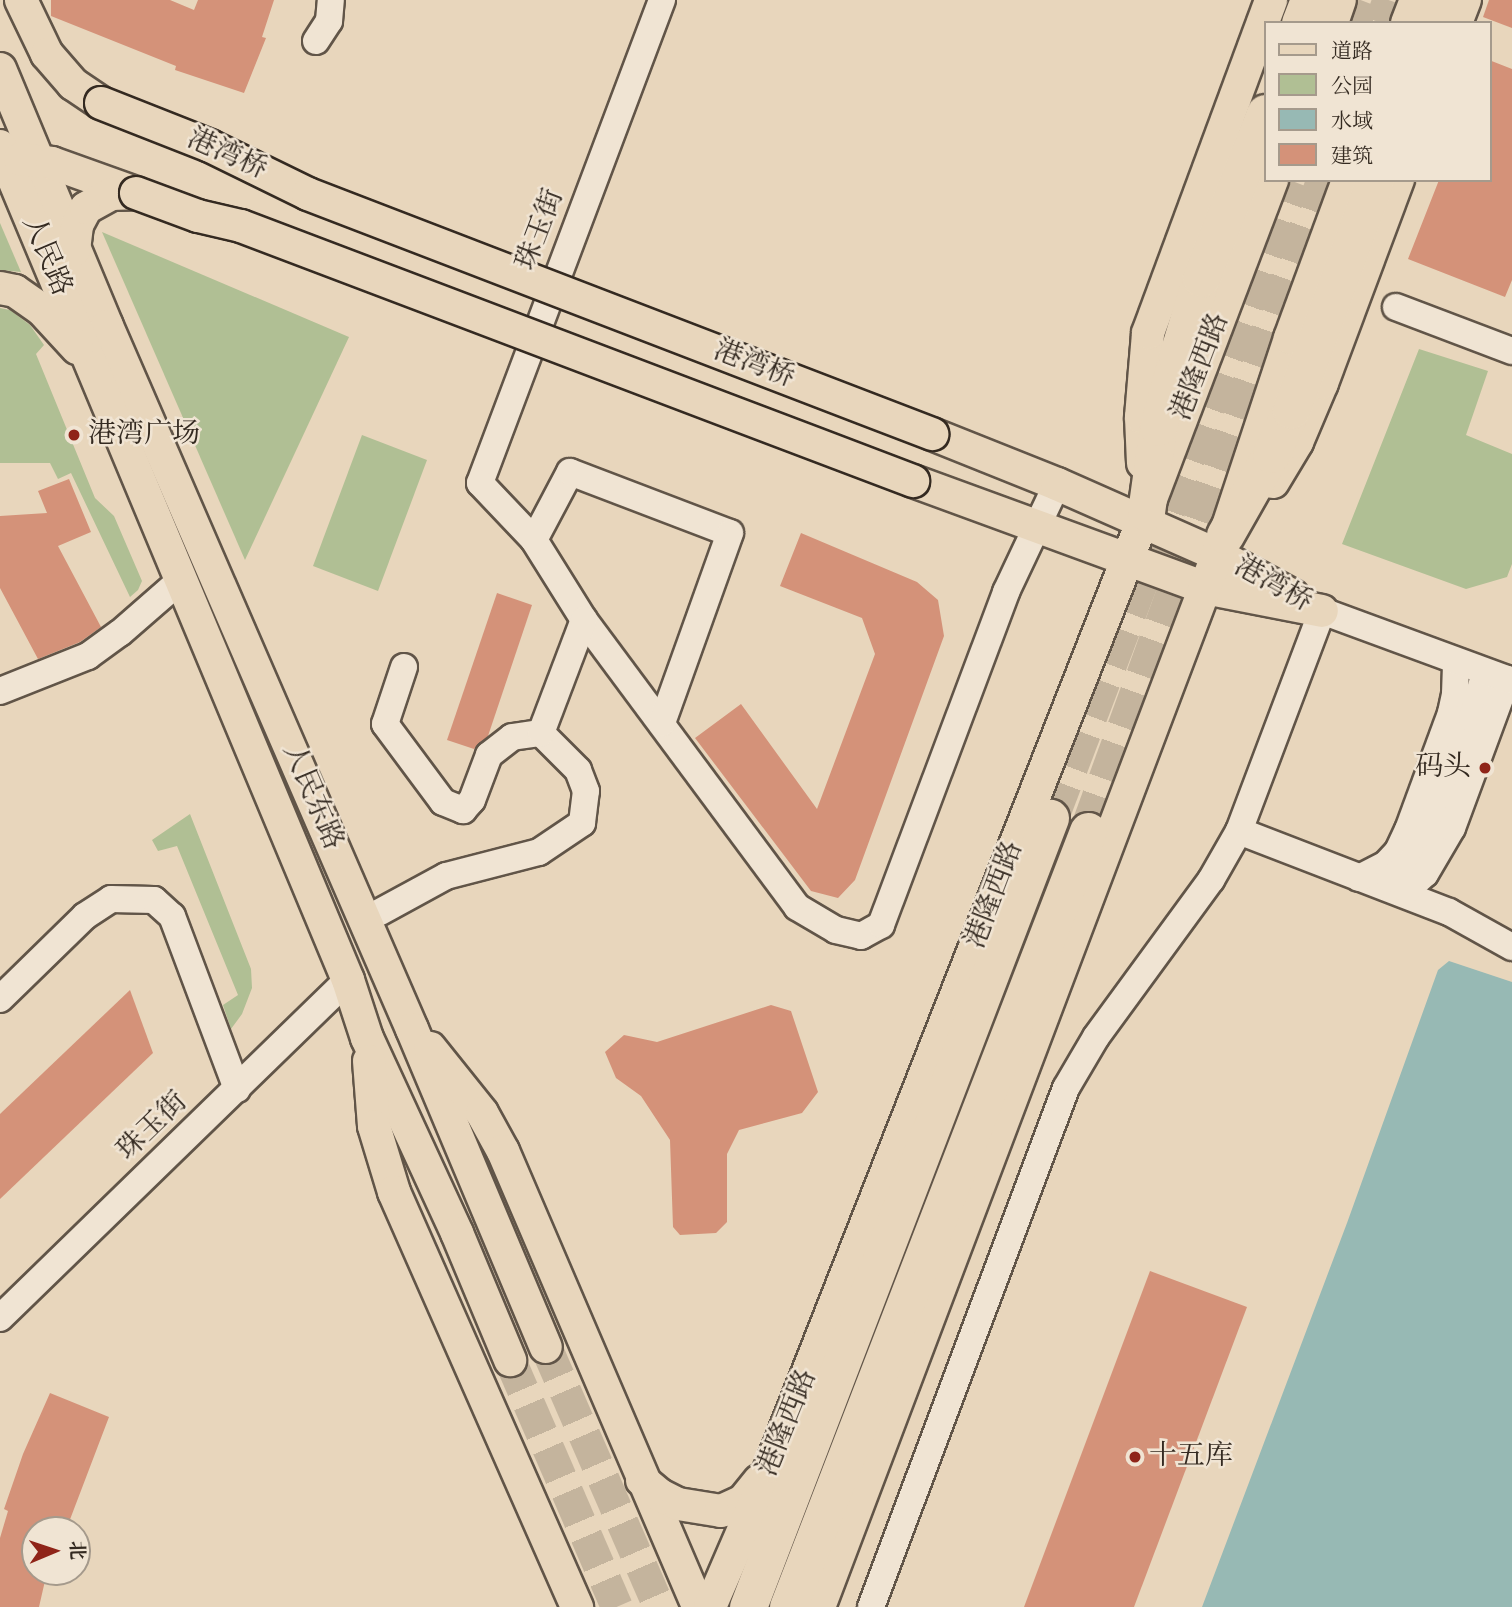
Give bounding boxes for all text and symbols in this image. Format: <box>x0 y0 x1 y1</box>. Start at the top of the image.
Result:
legend <box>1264 21 1491 182</box>
text: 道路 <box>1331 42 1373 63</box>
text: 公园 <box>1331 77 1373 98</box>
text: 水域 <box>1331 112 1373 133</box>
street label: 港湾桥 <box>182 123 272 187</box>
text: 建筑 <box>1331 147 1373 168</box>
street label: 珠玉街 <box>510 185 572 275</box>
street label: 人民路 <box>14 211 78 301</box>
street label: 港隆西路 <box>1165 309 1237 425</box>
street label: 港湾桥 <box>709 334 799 396</box>
place label: 港湾广场 <box>88 418 200 452</box>
marker: 港湾广场 <box>66 427 82 443</box>
street label: 港湾桥 <box>1228 550 1318 620</box>
street label: 人民东路 <box>275 739 349 855</box>
place label: 码头 <box>1415 751 1471 785</box>
marker: 码头 <box>1477 760 1493 776</box>
street label: 港隆西路 <box>959 837 1031 953</box>
street label: 珠玉街 <box>111 1086 195 1168</box>
street label: 港隆西路 <box>751 1365 825 1481</box>
place label: 十五库 <box>1149 1440 1233 1474</box>
marker: 十五库 <box>1127 1449 1143 1465</box>
north arrow <box>21 1516 91 1586</box>
text: 北 <box>66 1540 85 1560</box>

